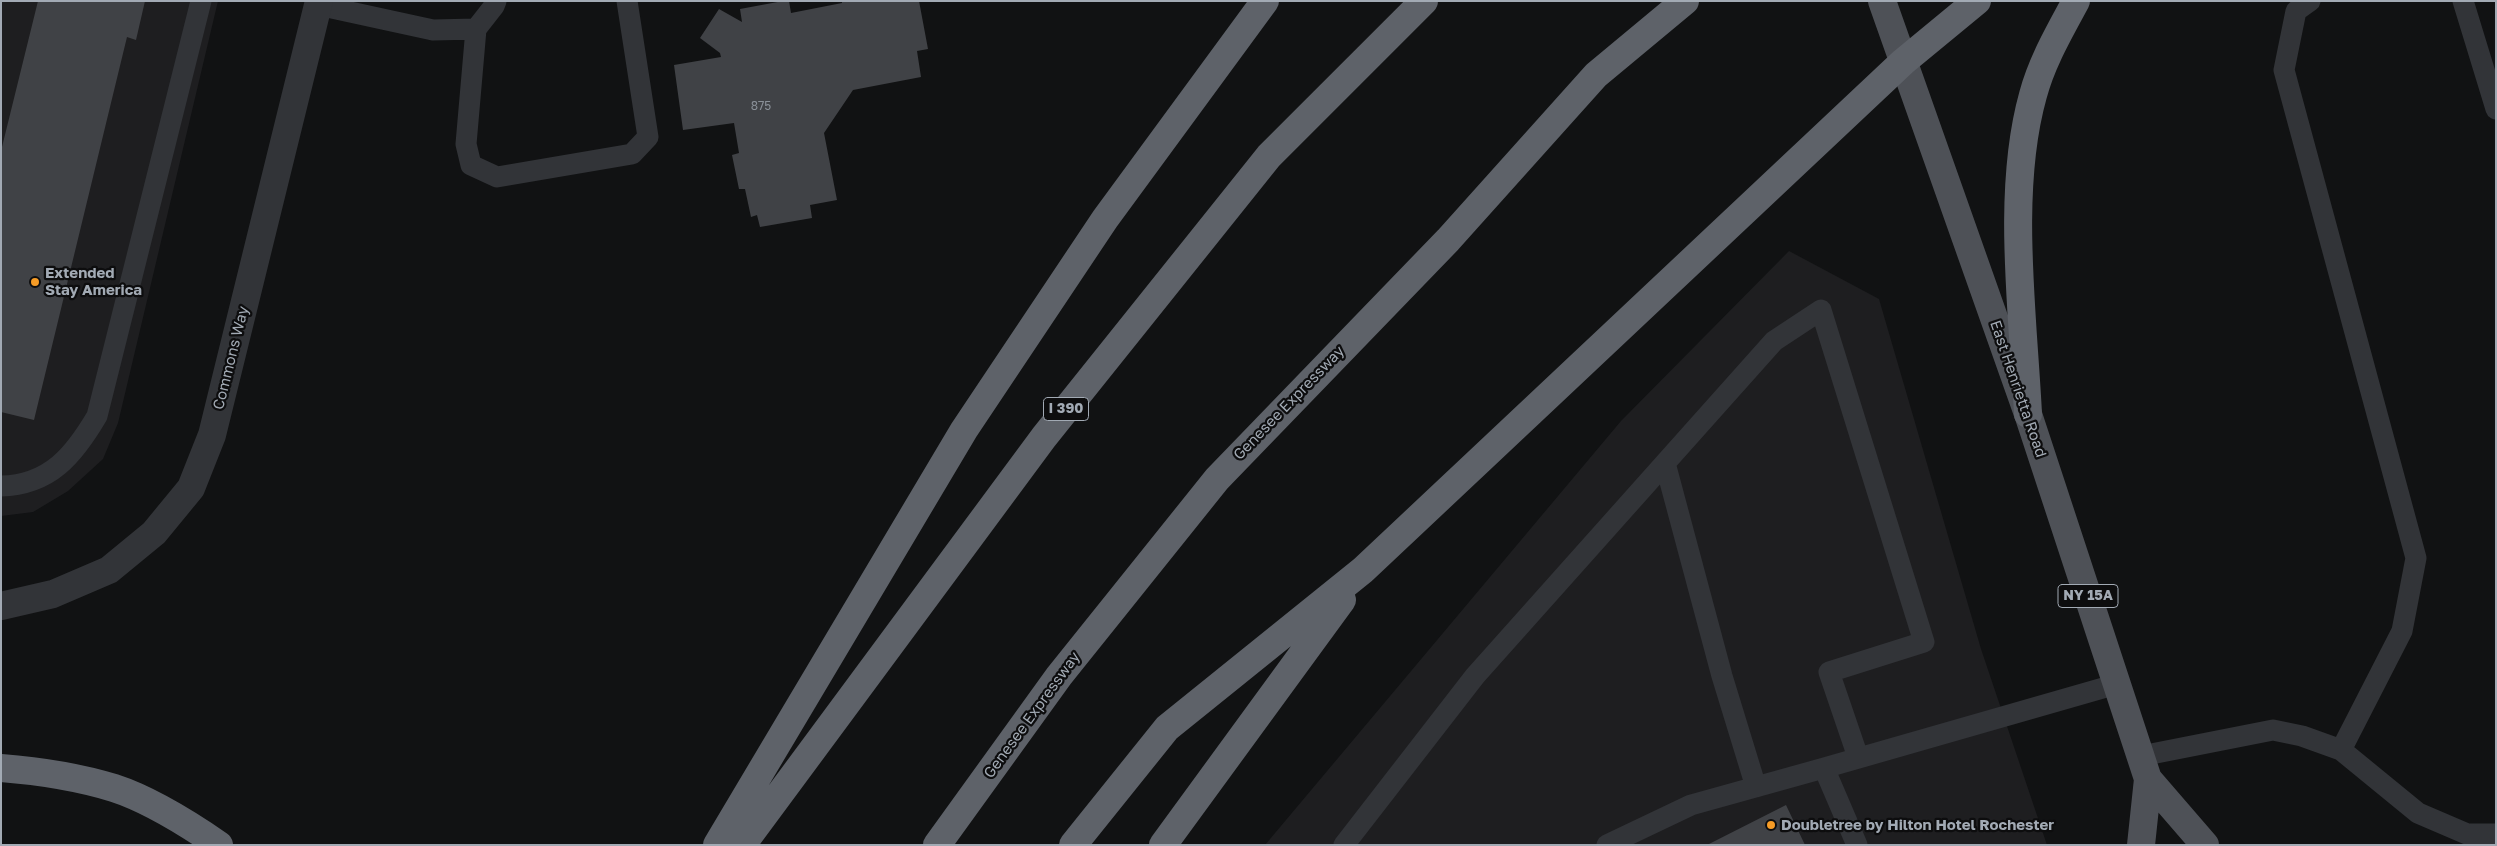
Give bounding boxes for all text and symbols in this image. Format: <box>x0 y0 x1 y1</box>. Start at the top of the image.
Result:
house number: 875 <box>751 99 771 113</box>
place label: Extended Stay America <box>45 264 142 299</box>
marker: Extended Stay America <box>29 276 41 288</box>
street label: Commons Way <box>209 304 253 412</box>
street label: East Henrietta Road <box>1986 318 2050 460</box>
street label: Genesee Expressway <box>1230 342 1348 464</box>
road number: I 390 <box>1044 398 1088 420</box>
road number: NY 15A <box>2058 584 2118 608</box>
street label: Genesee Expressway <box>980 648 1084 782</box>
place label: Doubletree by Hilton Hotel Rochester <box>1781 816 2054 834</box>
marker: Doubletree by Hilton Hotel Rochester <box>1765 819 1777 831</box>

